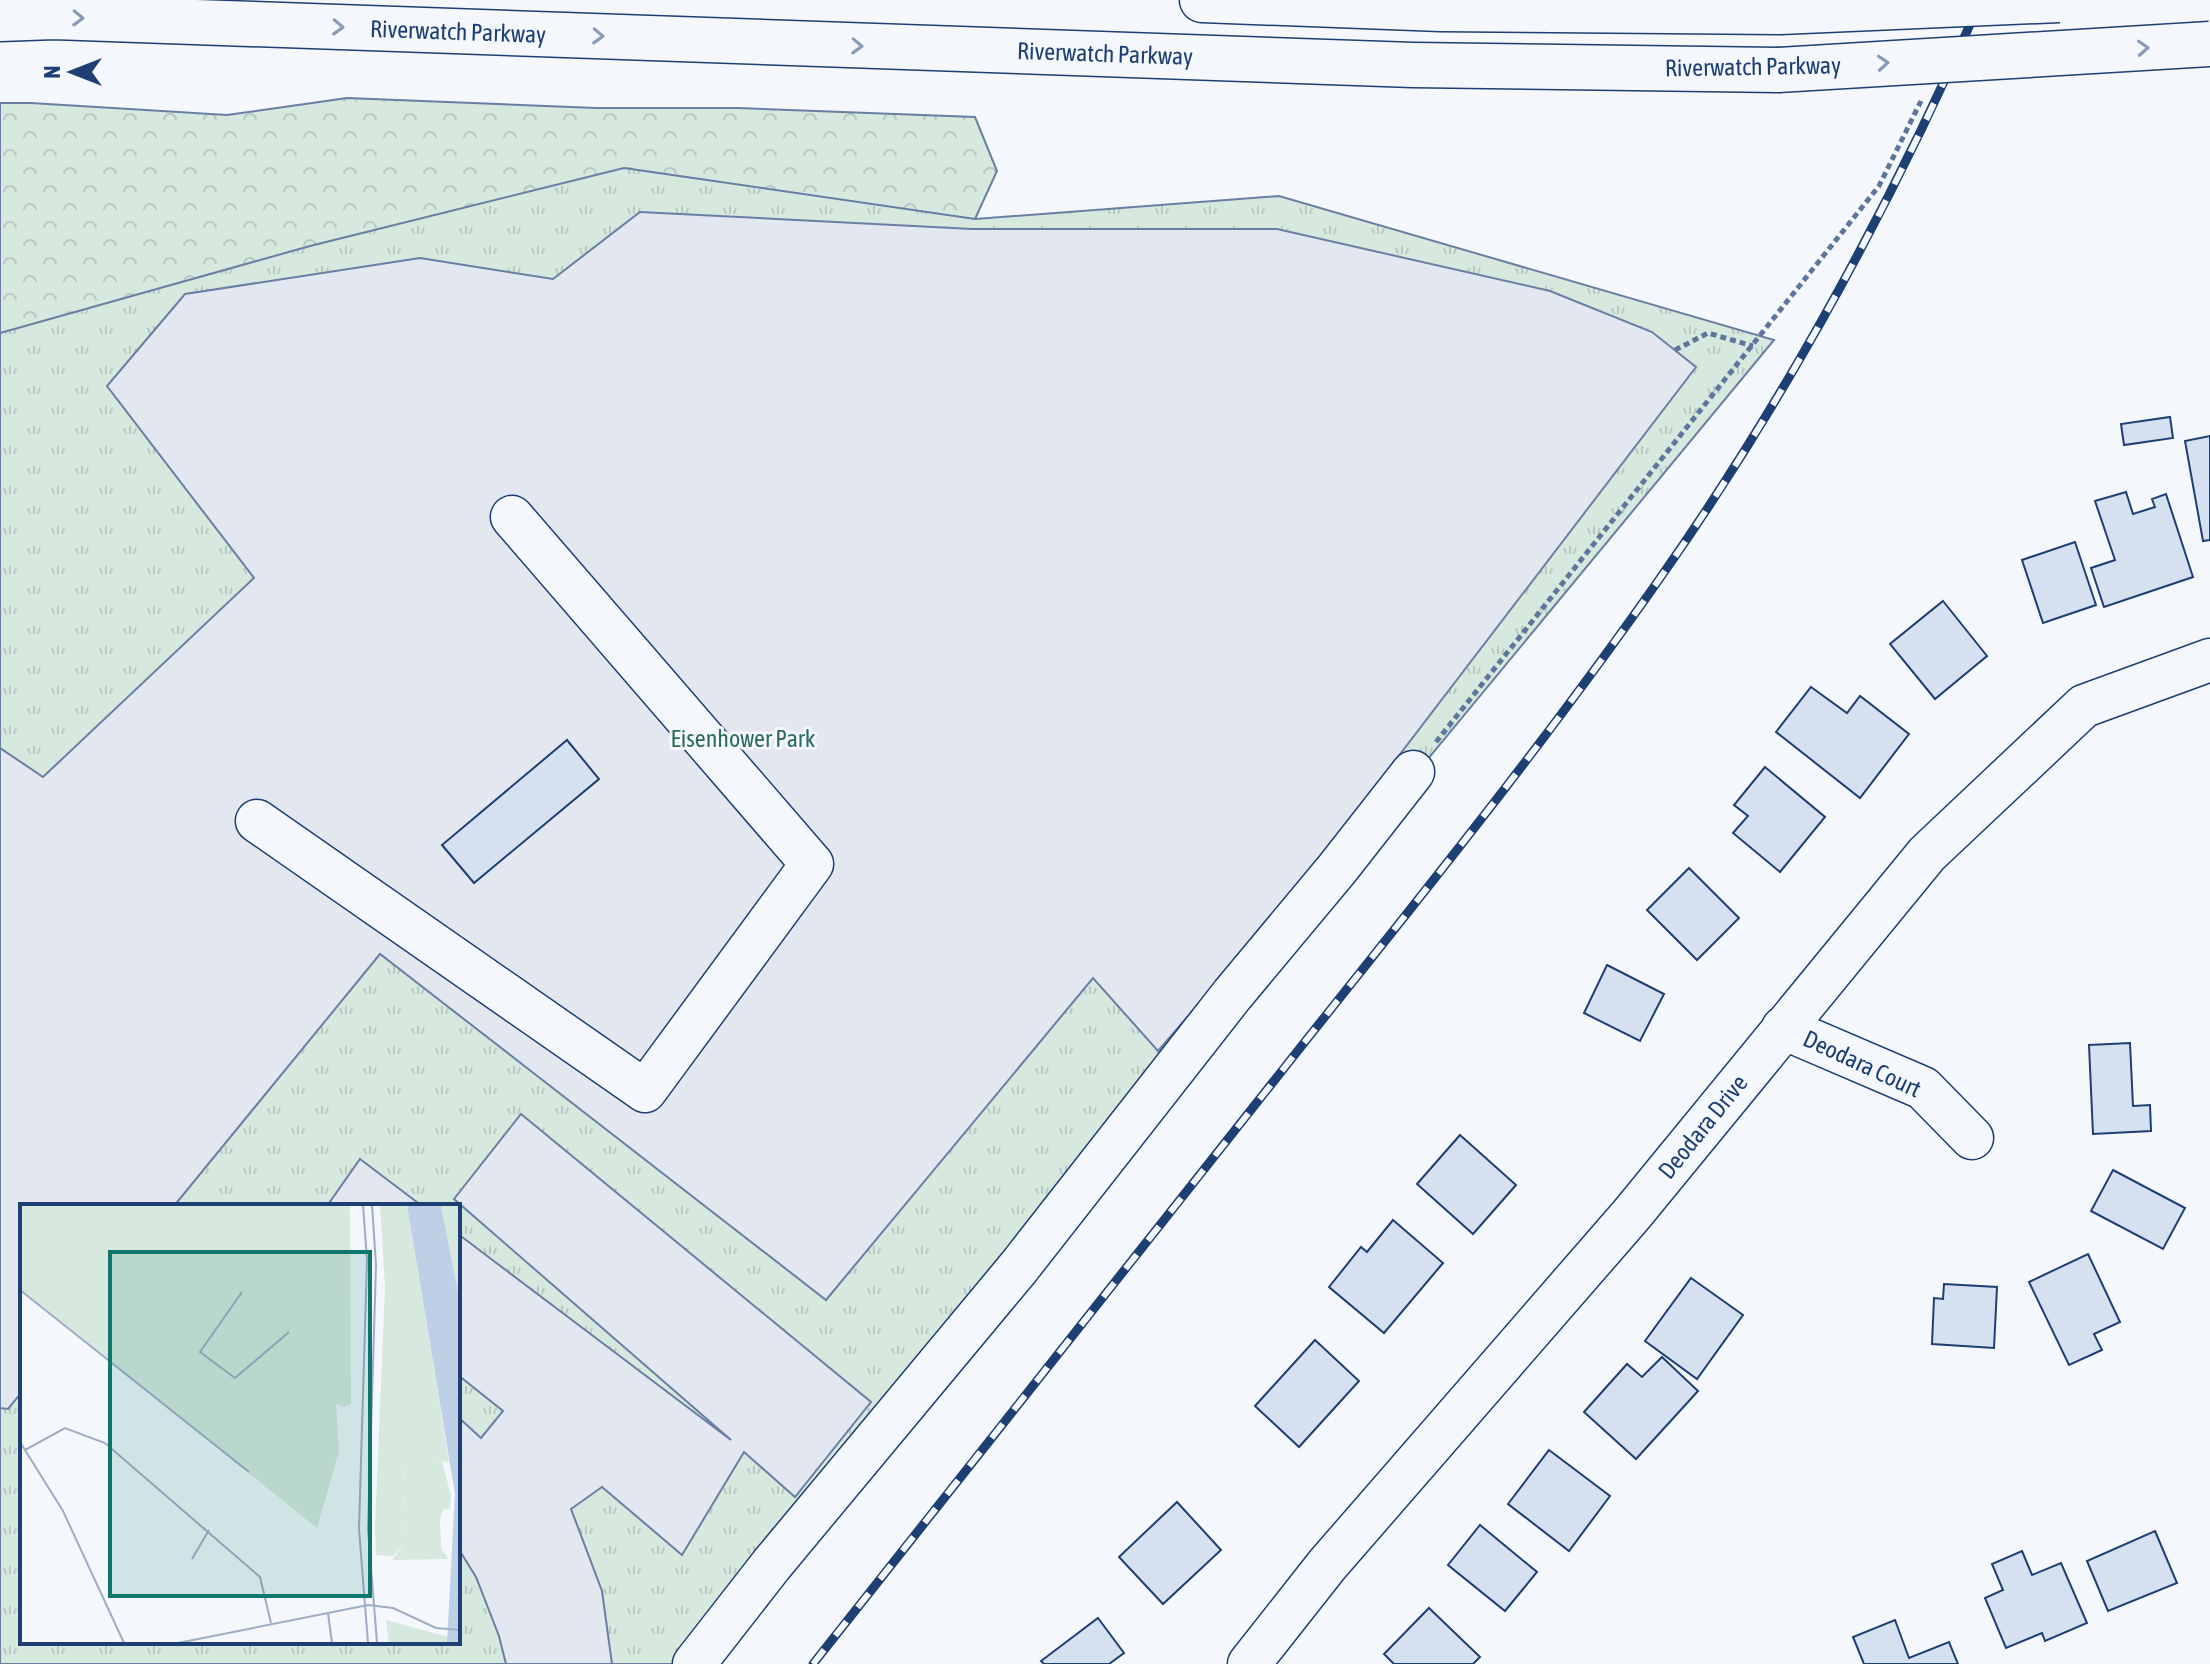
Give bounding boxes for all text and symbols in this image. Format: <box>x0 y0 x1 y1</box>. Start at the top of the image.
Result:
one-way arrow <box>72 10 85 27</box>
street label: Riverwatch Parkway <box>370 15 547 48</box>
one-way arrow <box>332 19 345 36</box>
one-way arrow <box>592 28 605 45</box>
north arrow <box>32 32 112 112</box>
one-way arrow <box>851 37 864 54</box>
street label: Riverwatch Parkway <box>1017 37 1194 70</box>
one-way arrow <box>2137 40 2150 57</box>
street label: Riverwatch Parkway <box>1665 51 1841 82</box>
one-way arrow <box>1877 55 1890 72</box>
text: N <box>39 66 65 78</box>
park label: Eisenhower Park <box>671 725 816 752</box>
street label: Deodara Court <box>1799 1025 1925 1103</box>
street label: Deodara Drive <box>1653 1069 1753 1184</box>
inset map <box>20 1204 460 1644</box>

